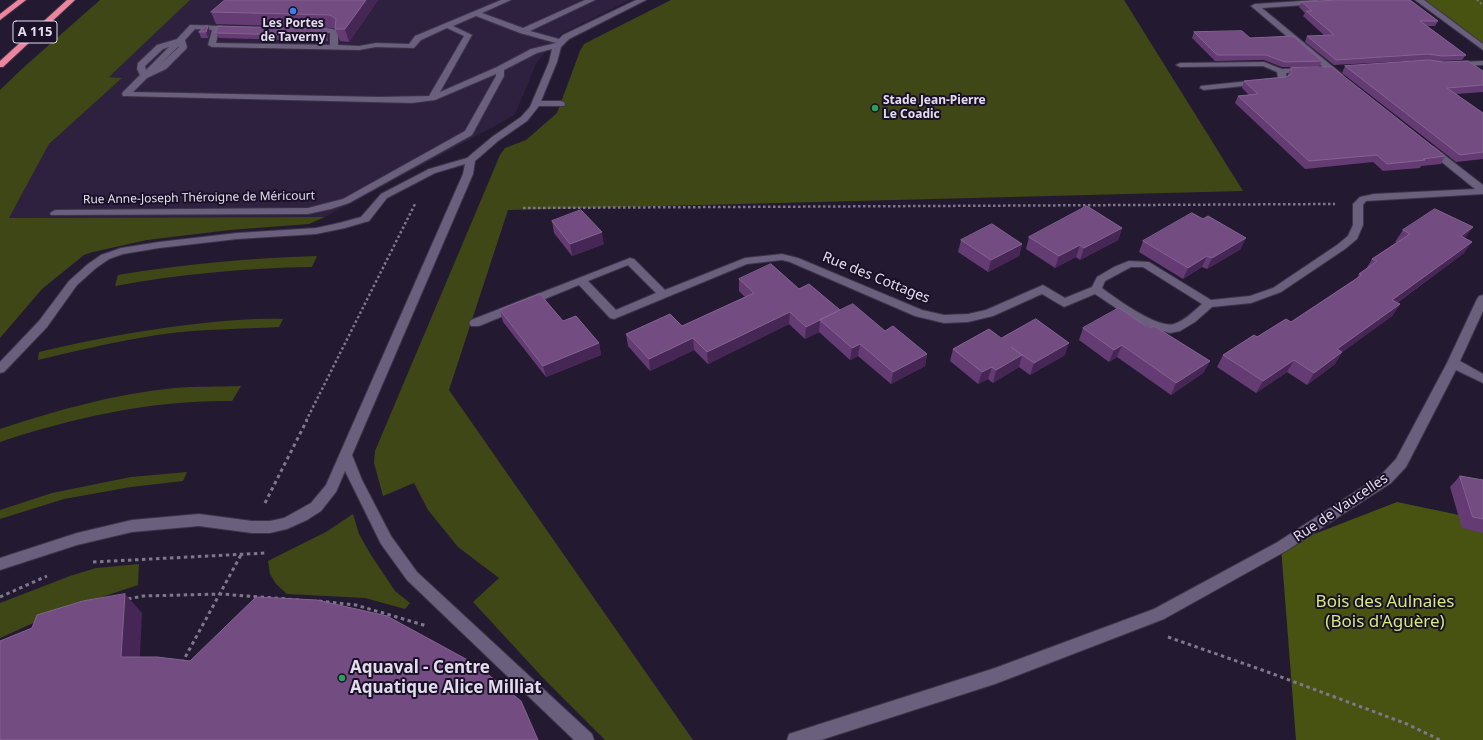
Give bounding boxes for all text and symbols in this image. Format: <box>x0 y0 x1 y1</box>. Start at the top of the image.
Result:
marker: Les Portes de Taverny <box>288 6 298 16</box>
place label: Les Portes de Taverny <box>260 17 326 45</box>
road number: A 115 <box>13 21 57 43</box>
place label: Stade Jean-Pierre Le Coadic <box>883 94 986 122</box>
marker: Stade Jean-Pierre Le Coadic <box>870 103 880 113</box>
street label: Rue Anne-Joseph Théroigne de Méricourt <box>83 189 315 207</box>
street label: Rue des Cottages <box>820 249 932 307</box>
street label: Rue de Vaucelles <box>1291 470 1391 546</box>
park label: Bois des Aulnaies (Bois d'Aguère) <box>1316 592 1454 632</box>
place label: Aquaval - Centre Aquatique Alice Milliat <box>350 658 542 698</box>
marker: Aquaval - Centre Aquatique Alice Milliat <box>337 673 347 683</box>

